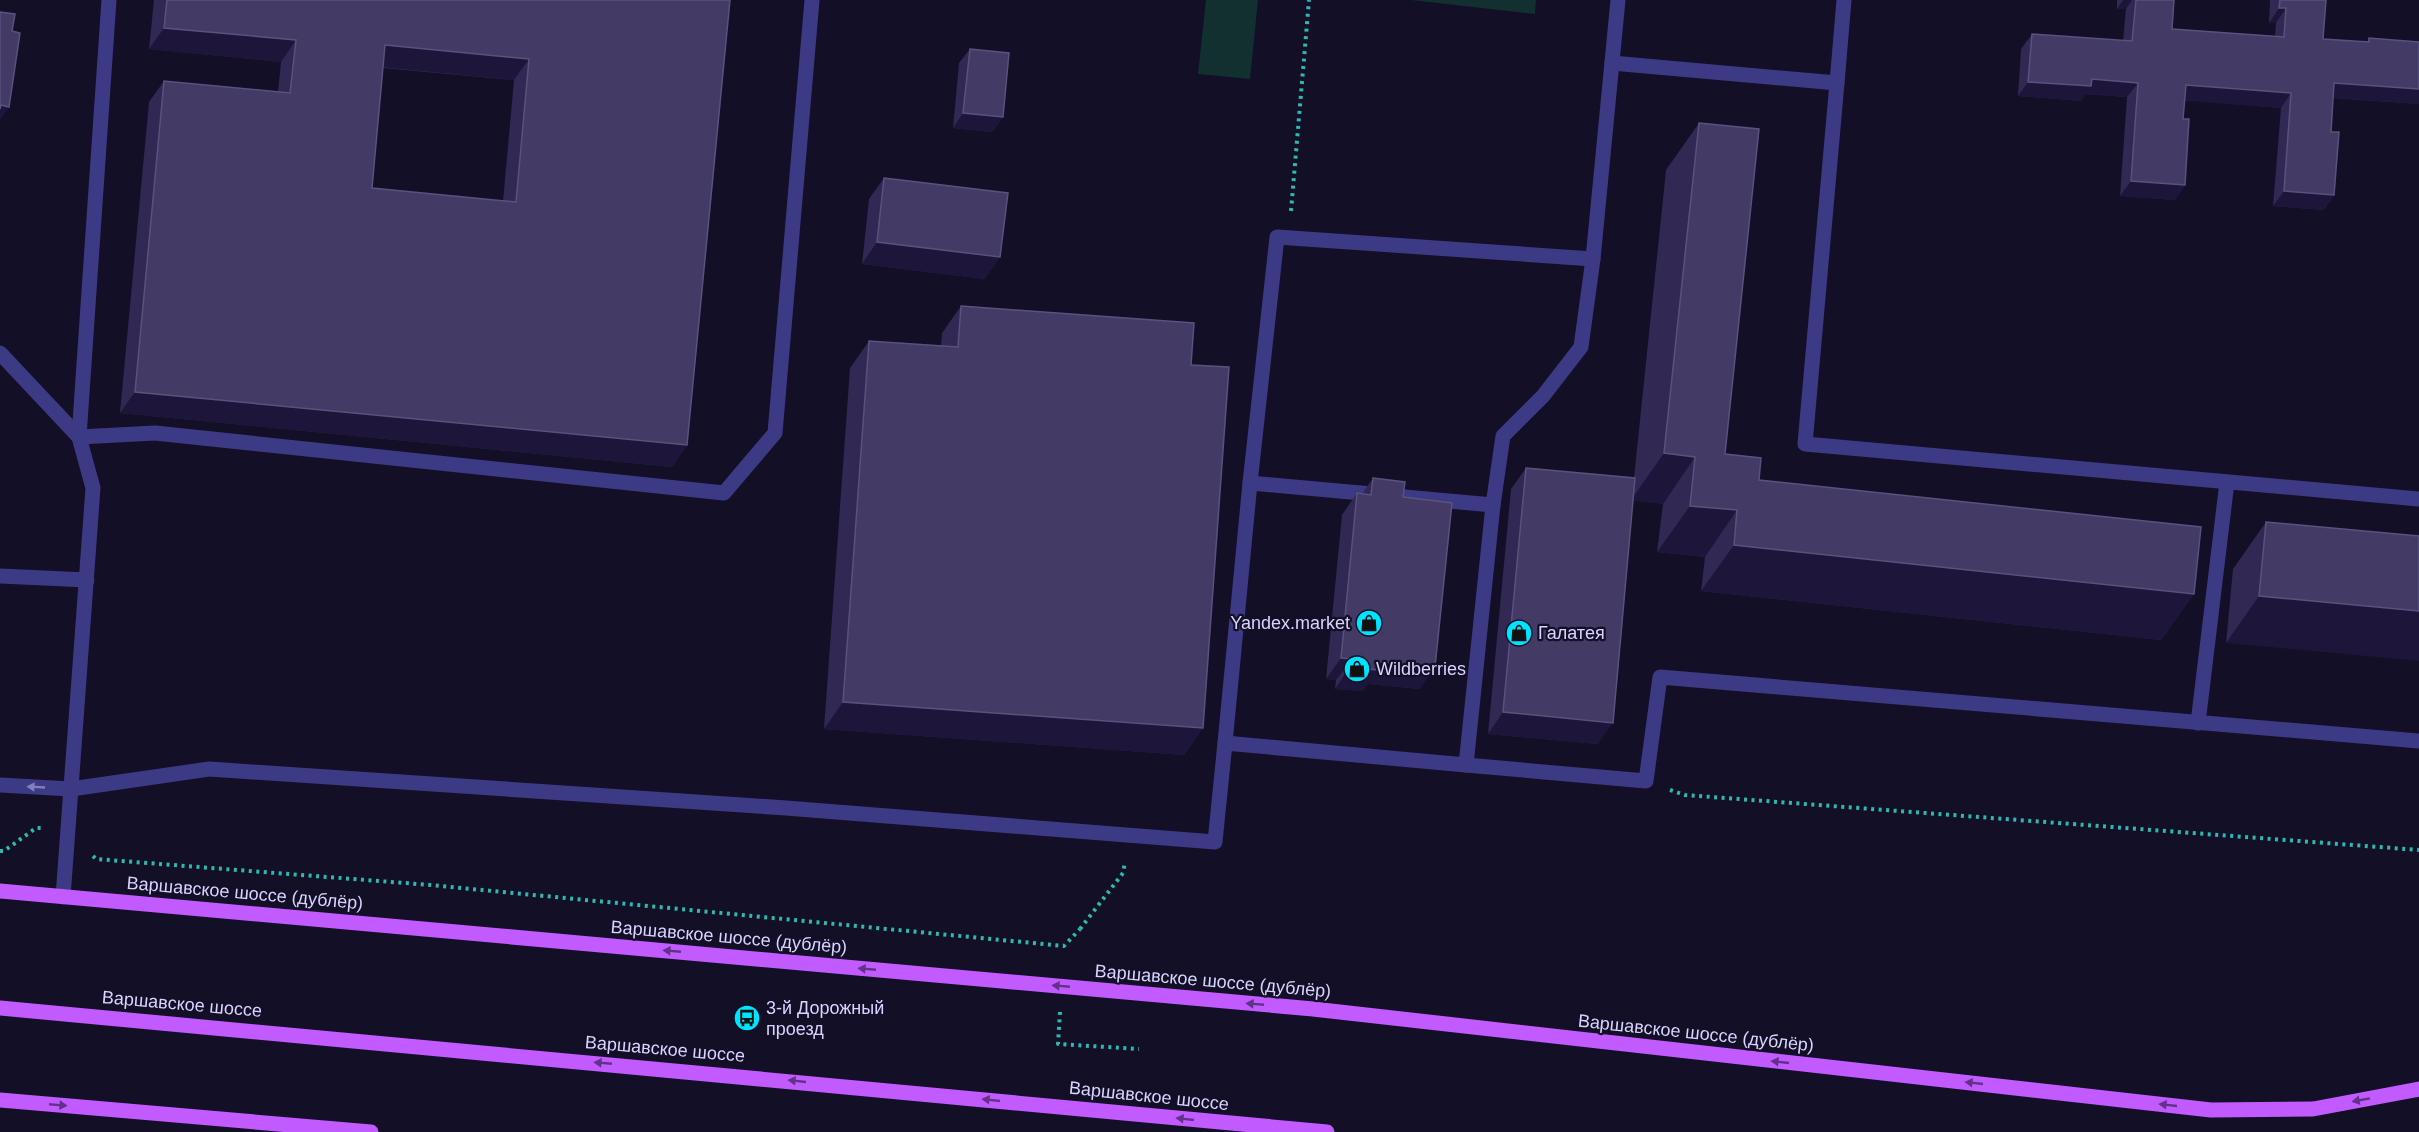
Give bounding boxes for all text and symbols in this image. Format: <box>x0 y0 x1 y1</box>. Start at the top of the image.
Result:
shop icon: Yandex.market <box>1354 608 1384 638</box>
place label: Yandex.market <box>1230 613 1350 633</box>
shop icon: Галатея <box>1504 618 1534 648</box>
place label: Галатея <box>1538 623 1605 643</box>
shop icon: Wildberries <box>1342 654 1372 684</box>
place label: Wildberries <box>1376 659 1466 679</box>
one-way arrow <box>26 782 45 791</box>
street label: Варшавское шоссе (дублёр) <box>126 873 364 913</box>
street label: Варшавское шоссе (дублёр) <box>610 917 848 957</box>
one-way arrow <box>663 947 682 956</box>
street label: Варшавское шоссе (дублёр) <box>1094 961 1332 1001</box>
one-way arrow <box>857 964 876 974</box>
one-way arrow <box>1051 981 1070 991</box>
street label: Варшавское шоссе <box>101 987 263 1021</box>
place label: 3-й Дорожный проезд <box>766 998 884 1039</box>
one-way arrow <box>1245 999 1264 1009</box>
bus stop icon: 3-й Дорожный проезд <box>732 1003 762 1033</box>
street label: Варшавское шоссе (дублёр) <box>1577 1011 1815 1055</box>
street label: Варшавское шоссе <box>584 1032 746 1066</box>
one-way arrow <box>1770 1057 1789 1066</box>
one-way arrow <box>593 1058 612 1068</box>
one-way arrow <box>788 1076 807 1086</box>
street label: Варшавское шоссе <box>1068 1078 1230 1114</box>
one-way arrow <box>1964 1079 1983 1088</box>
one-way arrow <box>982 1095 1001 1105</box>
one-way arrow <box>2352 1096 2371 1105</box>
one-way arrow <box>2158 1100 2177 1110</box>
one-way arrow <box>49 1101 68 1110</box>
one-way arrow <box>1176 1114 1195 1124</box>

